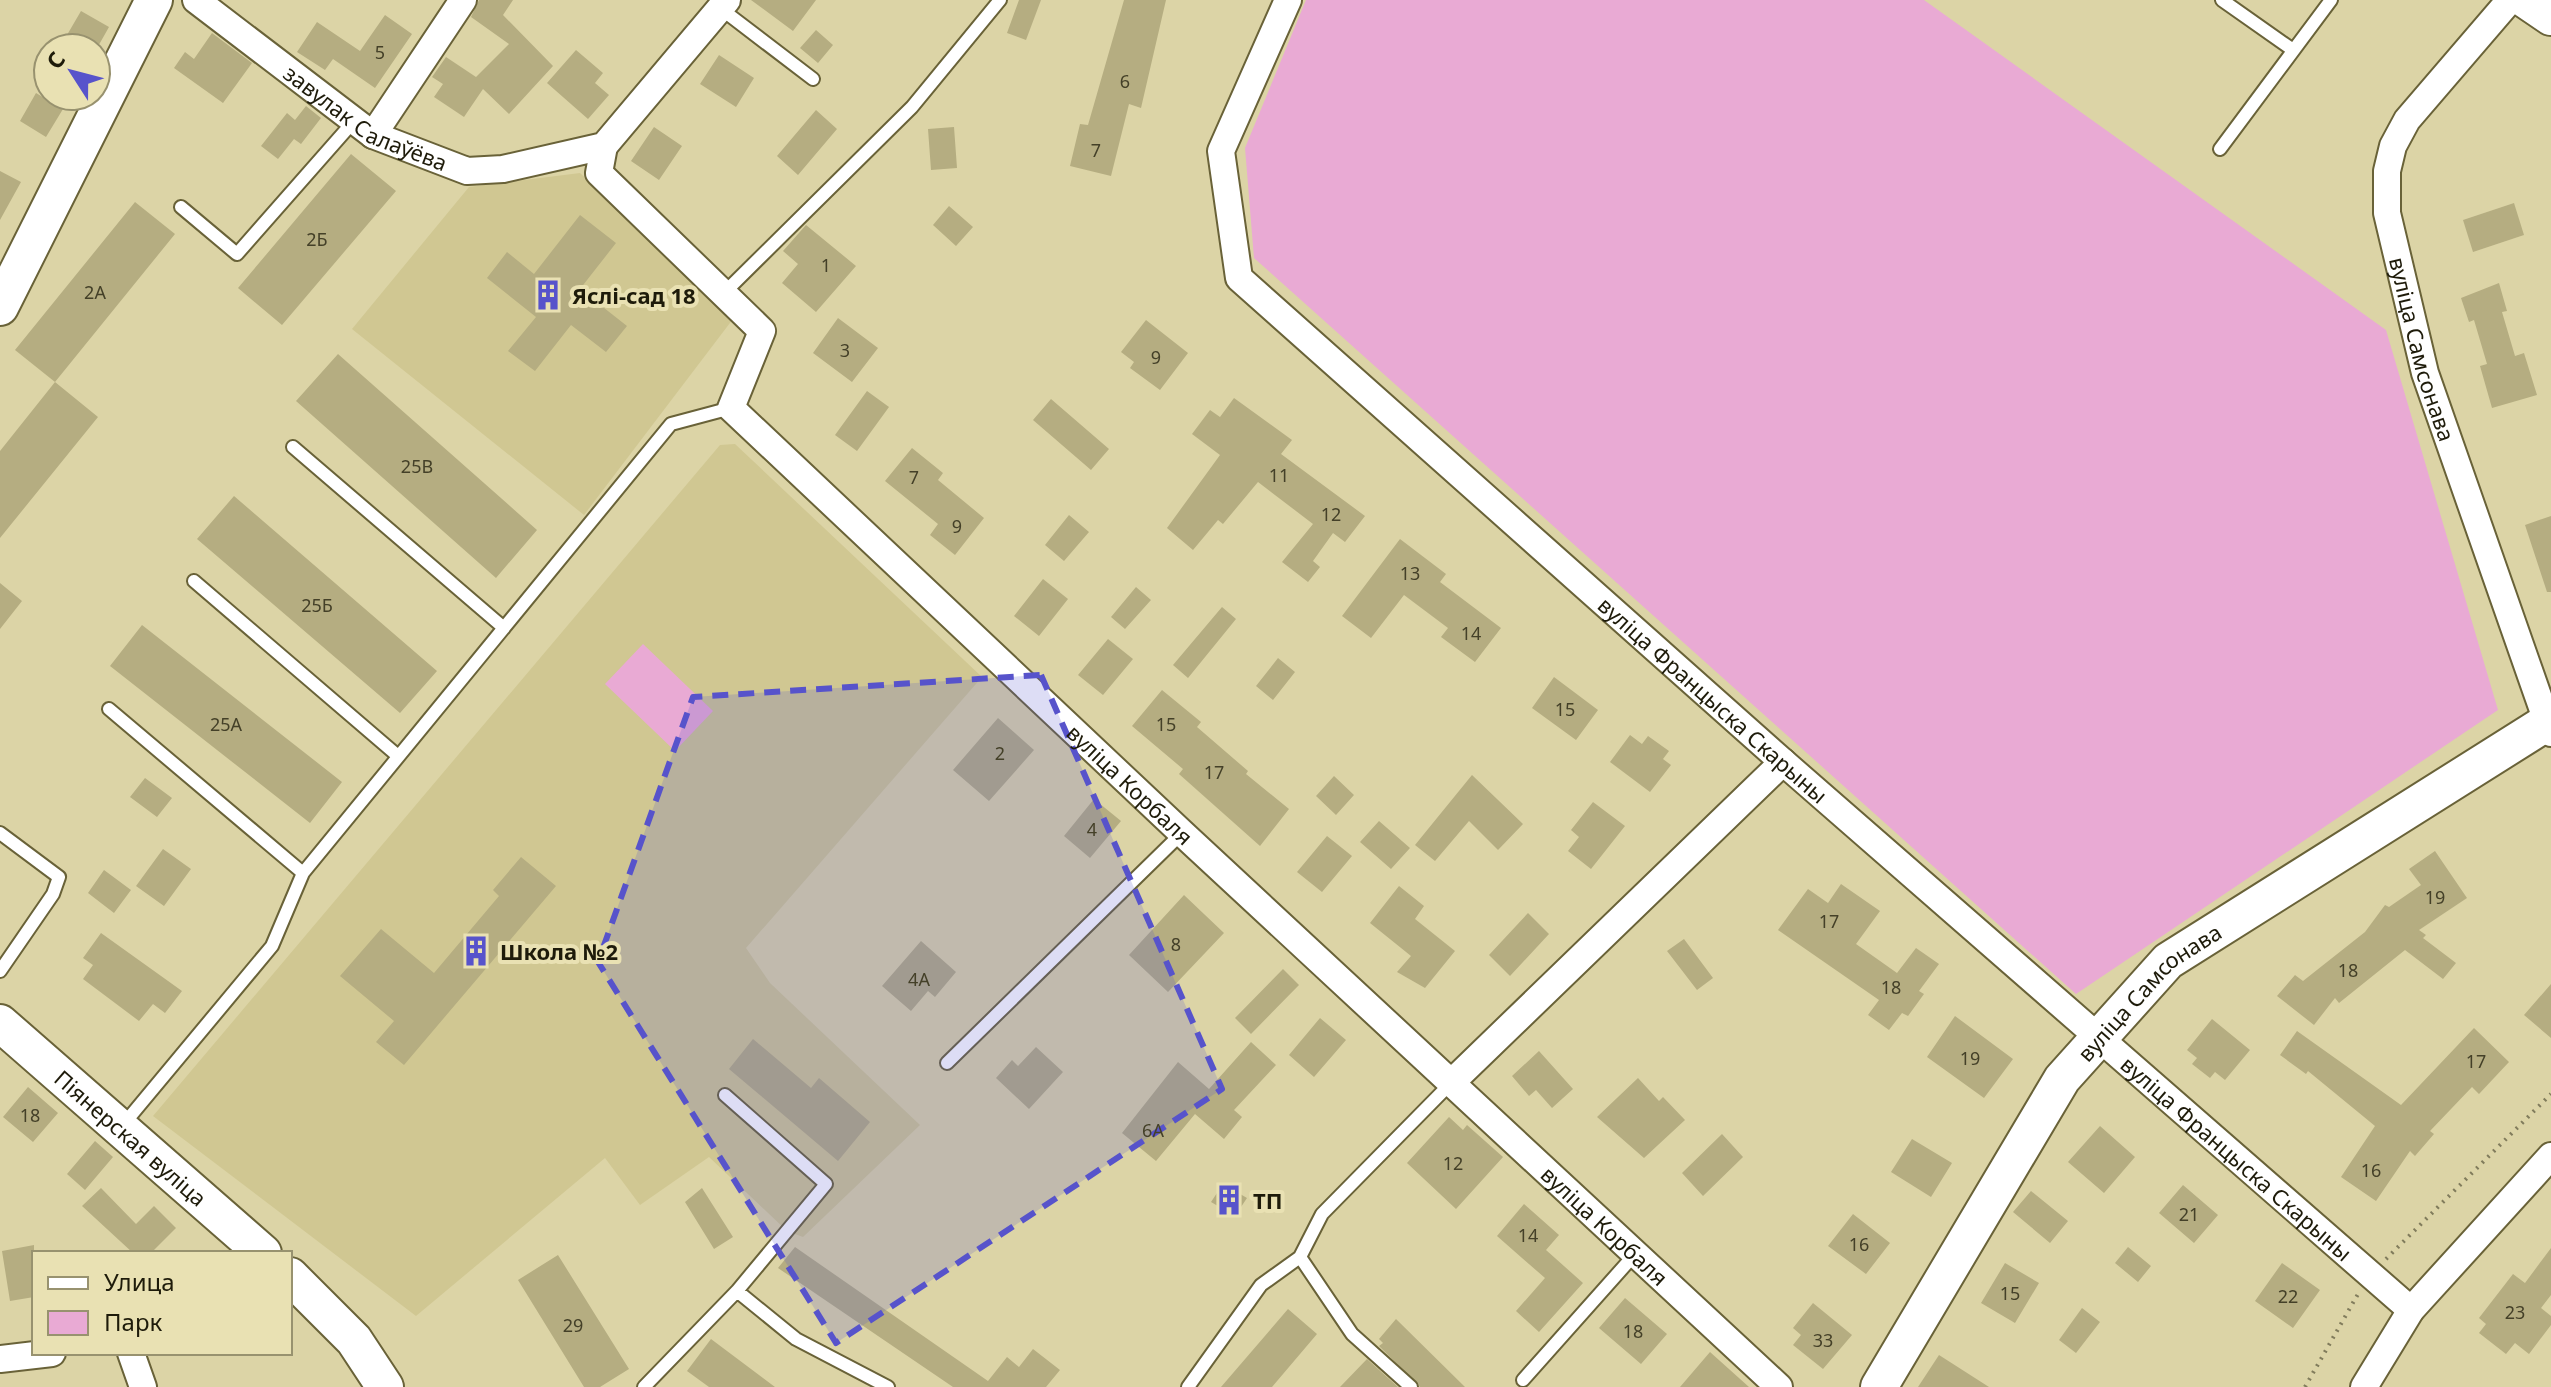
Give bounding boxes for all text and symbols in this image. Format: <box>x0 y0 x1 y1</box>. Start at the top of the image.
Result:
north arrow <box>32 32 112 112</box>
house number: 5 <box>375 40 385 64</box>
text: С <box>39 45 71 74</box>
street label: завулак Салаўёва <box>278 58 452 177</box>
house number: 6 <box>1120 69 1130 93</box>
house number: 7 <box>1091 138 1101 162</box>
house number: 2Б <box>306 227 328 251</box>
house number: 1 <box>821 253 831 277</box>
street label: вуліца Самсонава <box>2383 254 2463 445</box>
building icon: Яслі-сад 18 <box>531 278 565 312</box>
house number: 2А <box>84 280 106 304</box>
place label: Яслі-сад 18 <box>572 280 696 310</box>
house number: 3 <box>840 338 850 362</box>
house number: 9 <box>1151 345 1161 369</box>
house number: 25В <box>401 454 433 478</box>
house number: 11 <box>1269 463 1289 487</box>
house number: 7 <box>909 465 919 489</box>
house number: 12 <box>1321 502 1341 526</box>
house number: 9 <box>952 514 962 538</box>
house number: 13 <box>1400 561 1420 585</box>
street label: вуліца Францыска Скарыны <box>1592 590 1834 810</box>
house number: 25Б <box>301 593 333 617</box>
house number: 14 <box>1461 621 1481 645</box>
house number: 15 <box>1555 697 1575 721</box>
house number: 25А <box>210 712 243 736</box>
house number: 15 <box>1156 712 1176 736</box>
street label: вуліца Корбаля <box>1061 717 1200 851</box>
house number: 2 <box>995 741 1005 765</box>
house number: 17 <box>1204 760 1224 784</box>
house number: 4 <box>1087 817 1097 841</box>
house number: 19 <box>2425 885 2445 909</box>
house number: 17 <box>1819 909 1839 933</box>
street label: вуліца Самсонава <box>2070 916 2227 1068</box>
house number: 8 <box>1171 932 1181 956</box>
building icon: Школа №2 <box>459 934 493 968</box>
place label: Школа №2 <box>500 936 618 966</box>
house number: 18 <box>2338 958 2358 982</box>
house number: 4А <box>908 967 930 991</box>
house number: 18 <box>1881 975 1901 999</box>
house number: 19 <box>1960 1046 1980 1070</box>
street label: вуліца Францыска Скарыны <box>2115 1049 2359 1267</box>
house number: 17 <box>2466 1049 2486 1073</box>
street label: Піянерская вуліца <box>48 1063 213 1212</box>
house number: 18 <box>20 1103 40 1127</box>
house number: 6А <box>1142 1118 1164 1142</box>
house number: 12 <box>1443 1151 1463 1175</box>
house number: 16 <box>2361 1158 2381 1182</box>
street label: вуліца Корбаля <box>1535 1159 1675 1292</box>
building icon: ТП <box>1212 1183 1246 1217</box>
place label: ТП <box>1253 1185 1282 1215</box>
house number: 21 <box>2179 1202 2199 1226</box>
house number: 14 <box>1518 1223 1538 1247</box>
house number: 16 <box>1849 1232 1869 1256</box>
legend <box>32 1251 292 1355</box>
text: Улица <box>104 1265 175 1298</box>
house number: 15 <box>2000 1281 2020 1305</box>
house number: 22 <box>2278 1284 2298 1308</box>
house number: 23 <box>2505 1300 2525 1324</box>
text: Парк <box>104 1305 163 1338</box>
house number: 29 <box>563 1313 583 1337</box>
house number: 18 <box>1623 1319 1643 1343</box>
house number: 33 <box>1813 1328 1833 1352</box>

